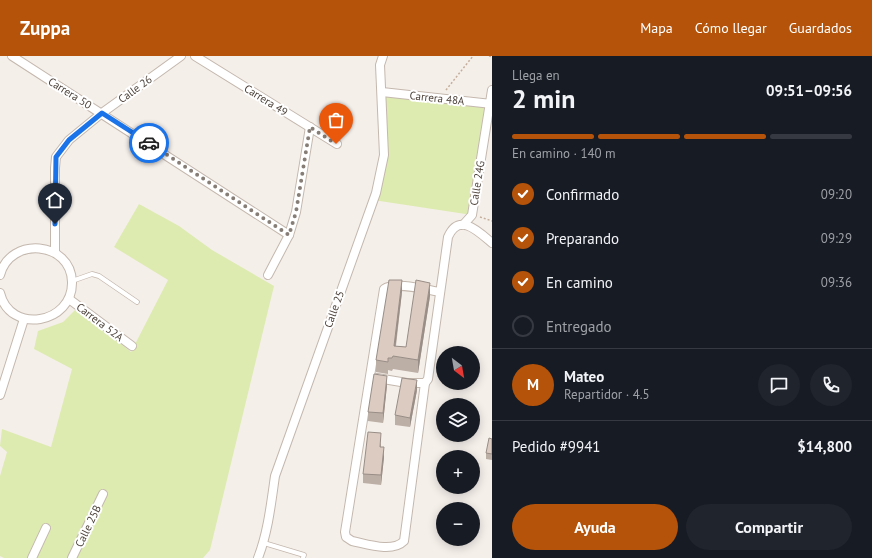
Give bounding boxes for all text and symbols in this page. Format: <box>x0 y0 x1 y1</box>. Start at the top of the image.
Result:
text: Zuppa <box>20 16 70 40</box>
text: Mapa <box>640 19 673 37</box>
text: Cómo llegar <box>695 19 767 37</box>
text: Guardados <box>789 19 852 37</box>
text: Llega en <box>512 67 560 84</box>
street label: Calle 26 <box>115 72 155 106</box>
street label: Carrera 50 <box>46 74 94 112</box>
street label: Carrera 49 <box>242 81 290 119</box>
text: 09:51–09:56 <box>766 81 852 100</box>
text: 2 min <box>512 82 575 115</box>
street label: Carrera 48A <box>409 88 466 108</box>
pin <box>319 103 353 144</box>
icon: bag <box>325 109 347 131</box>
courier <box>129 123 169 163</box>
icon: car <box>138 132 160 154</box>
text: En camino · 140 m <box>512 145 616 162</box>
street label: Calle 24G <box>467 159 487 206</box>
pin <box>38 183 72 224</box>
icon: check <box>512 183 534 205</box>
text: Confirmado <box>546 185 619 204</box>
text: 09:20 <box>821 186 852 203</box>
icon: home <box>44 189 66 211</box>
icon: check <box>512 227 534 249</box>
text: Preparando <box>546 229 619 248</box>
text: 09:29 <box>821 230 852 247</box>
icon: check <box>512 271 534 293</box>
text: En camino <box>546 273 613 292</box>
text: 09:36 <box>821 274 852 291</box>
street label: Calle 25 <box>321 289 347 329</box>
street label: Carrera 52A <box>74 300 127 345</box>
text: Entregado <box>546 317 612 336</box>
north arrow <box>436 346 480 390</box>
map controls <box>436 346 480 546</box>
button: chat <box>758 364 800 406</box>
button: phone <box>810 364 852 406</box>
text: Mateo <box>564 367 604 386</box>
text: M <box>527 375 539 394</box>
text: Repartidor · 4.5 <box>564 386 650 403</box>
button: layers <box>436 398 480 442</box>
text: Pedido #9941 <box>512 437 601 456</box>
text: $14,800 <box>797 437 852 456</box>
button: + <box>436 450 480 494</box>
button: − <box>436 502 480 546</box>
street label: Calle 25B <box>72 503 104 549</box>
button: Ayuda <box>512 504 678 550</box>
button: Compartir <box>686 504 852 550</box>

